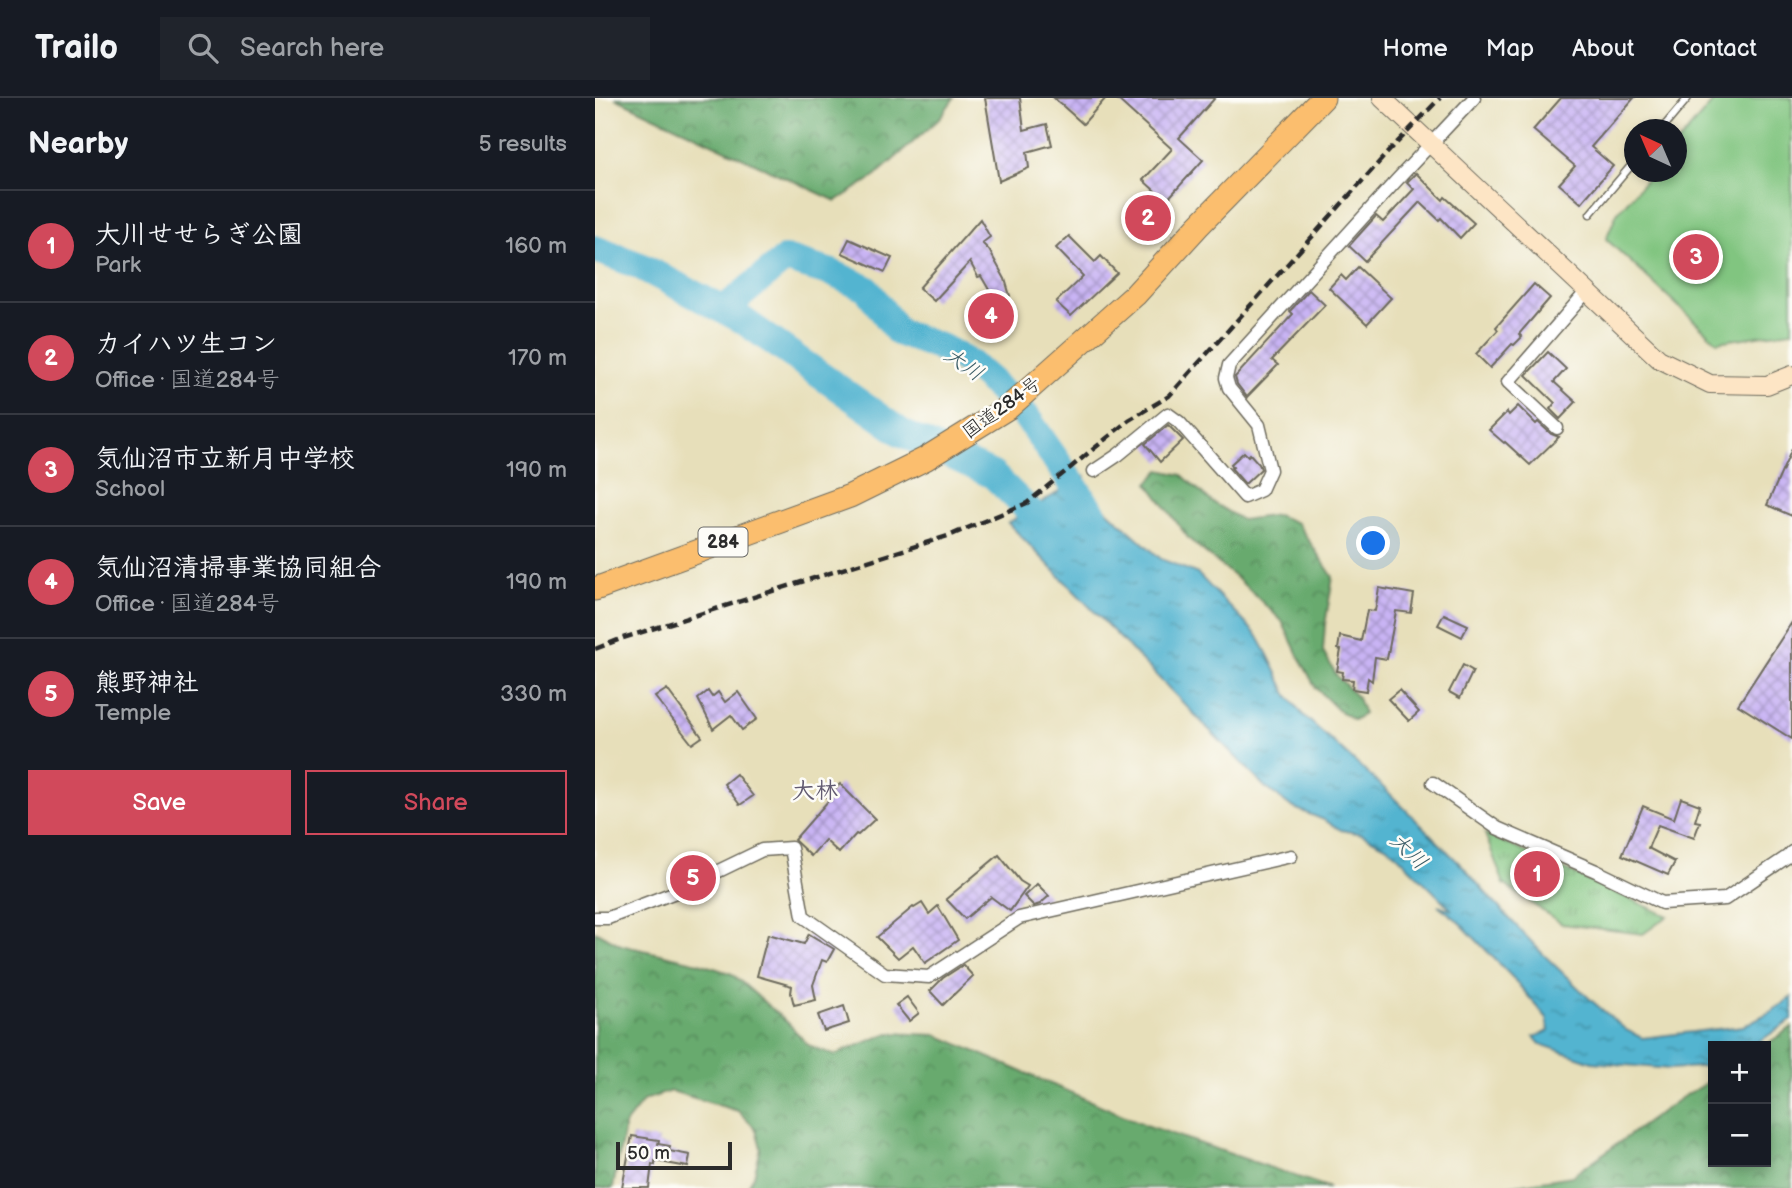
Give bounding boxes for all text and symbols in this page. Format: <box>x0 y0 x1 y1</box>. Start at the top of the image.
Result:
search box <box>160 17 650 80</box>
text: Trailo <box>35 28 118 68</box>
icon: search <box>184 29 222 67</box>
text: Search here <box>240 33 384 64</box>
text: Home <box>1383 34 1448 63</box>
text: Map <box>1486 34 1534 63</box>
text: About <box>1572 34 1634 63</box>
text: Contact <box>1672 34 1757 63</box>
north arrow <box>1624 119 1687 182</box>
text: Nearby <box>28 126 128 162</box>
text: 5 results <box>479 130 567 158</box>
pin: 2 <box>1125 192 1171 244</box>
text: 大川せせらぎ公園 <box>95 220 303 251</box>
pin: 3 <box>1673 231 1719 283</box>
text: 1 <box>46 232 56 260</box>
text: 160 m <box>505 232 567 260</box>
text: Park <box>95 251 141 279</box>
pin: 4 <box>968 290 1014 342</box>
text: カイハツ生コン <box>95 329 277 360</box>
water label: 大川 <box>939 342 988 387</box>
text: 2 <box>44 344 58 372</box>
text: 170 m <box>508 344 567 372</box>
text: Office · 国道284号 <box>95 366 280 394</box>
street label: 国道284号 <box>958 372 1045 444</box>
text: 気仙沼市立新月中学校 <box>95 444 355 475</box>
text: 3 <box>44 456 58 484</box>
text: 190 m <box>506 456 567 484</box>
text: School <box>95 475 165 503</box>
your location <box>1356 526 1390 560</box>
road number: 284 <box>699 528 747 556</box>
text: 気仙沼清掃事業協同組合 <box>95 553 381 584</box>
text: 4 <box>44 568 58 596</box>
text: 190 m <box>506 568 567 596</box>
text: Office · 国道284号 <box>95 590 280 618</box>
text: 熊野神社 <box>95 668 199 699</box>
text: 5 <box>44 680 58 708</box>
text: 330 m <box>500 680 567 708</box>
text: Temple <box>95 699 171 727</box>
button: Save <box>28 770 291 835</box>
button: Share <box>305 770 567 835</box>
district label: 大林 <box>792 777 838 805</box>
water label: 大川 <box>1385 828 1432 875</box>
pin: 1 <box>1514 848 1560 900</box>
pin: 5 <box>670 852 716 904</box>
map controls <box>1708 1041 1771 1167</box>
button: + <box>1708 1041 1771 1104</box>
button: − <box>1708 1104 1771 1167</box>
scale bar <box>616 1139 731 1171</box>
text: 50 m <box>627 1142 670 1165</box>

